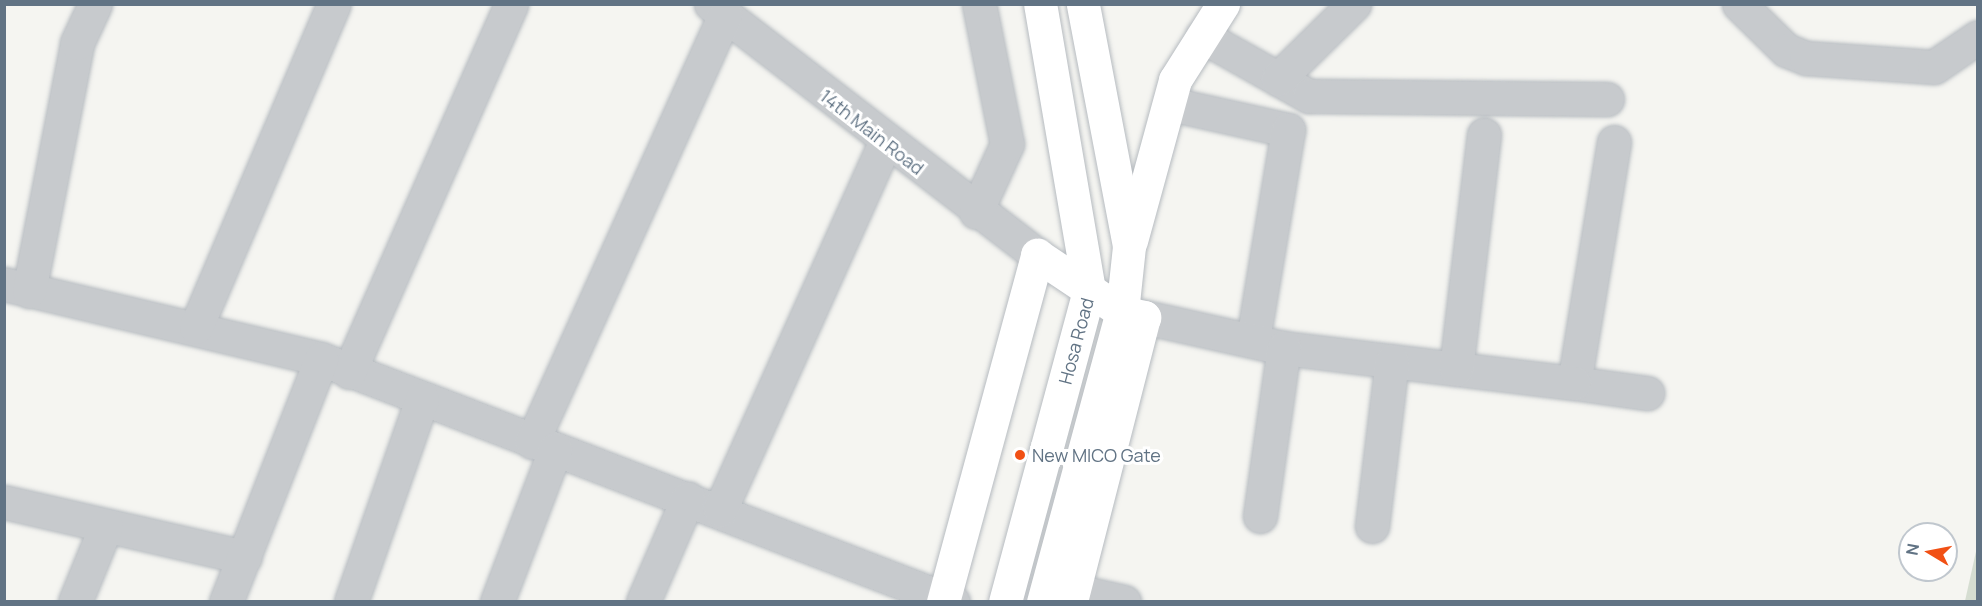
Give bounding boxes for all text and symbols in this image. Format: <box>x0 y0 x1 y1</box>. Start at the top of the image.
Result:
street label: 14th Main Road <box>816 85 928 179</box>
street label: Hosa Road <box>1054 295 1098 387</box>
place label: New MICO Gate <box>1032 444 1161 466</box>
marker: New MICO Gate <box>1013 448 1027 462</box>
north arrow <box>1898 522 1958 582</box>
text: N <box>1900 542 1924 557</box>

